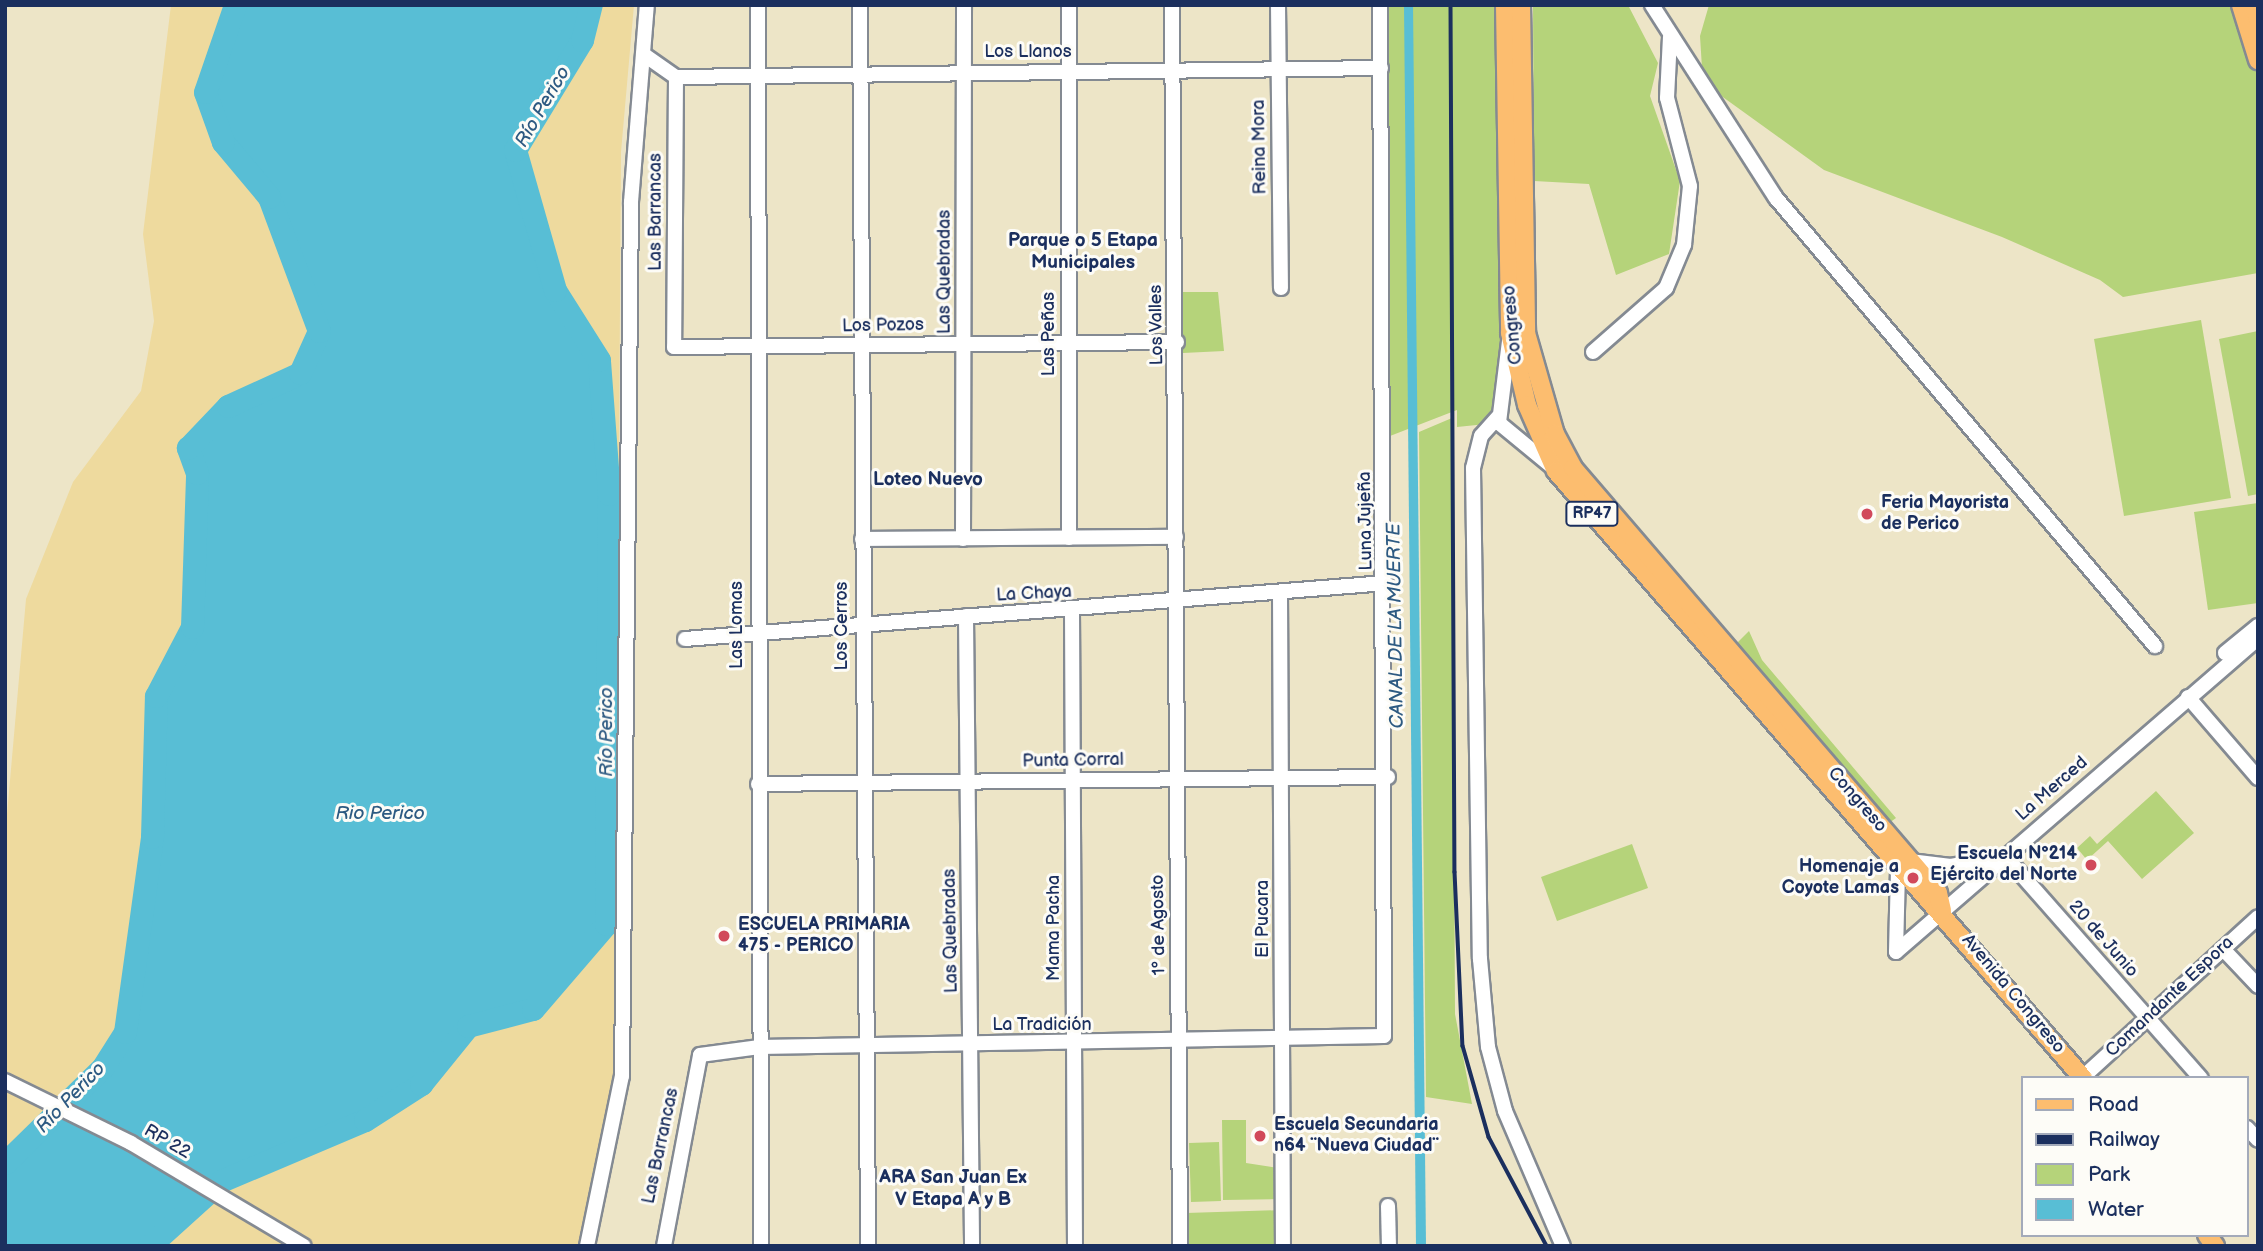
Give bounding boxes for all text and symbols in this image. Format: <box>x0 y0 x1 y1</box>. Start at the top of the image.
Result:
street label: Los Llanos <box>984 41 1072 63</box>
water label: Río Perico <box>511 63 575 151</box>
street label: Reina Mora <box>1248 99 1272 195</box>
street label: Las Barrancas <box>645 153 667 271</box>
street label: Las Quebradas <box>934 210 956 334</box>
district label: Parque o 5 Etapa Municipales <box>1008 230 1158 274</box>
street label: Los Valles <box>1145 284 1169 366</box>
street label: Congreso <box>1499 284 1527 366</box>
street label: Las Peñas <box>1038 292 1060 376</box>
street label: Los Pozos <box>842 314 924 338</box>
district label: Loteo Nuevo <box>873 469 983 491</box>
street label: Luna Jujeña <box>1354 471 1378 571</box>
place label: Feria Mayorista de Perico <box>1881 493 2009 536</box>
road number: RP47 <box>1564 502 1620 526</box>
marker: Feria Mayorista de Perico <box>1859 506 1875 522</box>
water label: CANAL DE LA MUERTE <box>1383 523 1409 729</box>
street label: Las Lomas <box>726 581 748 669</box>
street label: Los Cerros <box>831 581 853 671</box>
street label: La Chaya <box>996 581 1072 607</box>
water label: Río Perico <box>596 687 618 777</box>
street label: Punta Corral <box>1022 749 1124 773</box>
street label: La Merced <box>2012 752 2092 826</box>
street label: Congreso <box>1823 763 1891 837</box>
water label: Rio Perico <box>335 803 425 825</box>
place label: Escuela Nº214 Ejército del Norte <box>1930 844 2077 886</box>
place label: Homenaje a Coyote Lamas <box>1782 857 1899 900</box>
marker: Escuela Nº214 Ejército del Norte <box>2083 857 2099 873</box>
street label: Las Quebradas <box>939 869 963 993</box>
marker: Homenaje a Coyote Lamas <box>1905 870 1921 886</box>
street label: 1º de Agosto <box>1147 874 1171 976</box>
street label: Mama Pacha <box>1043 875 1065 981</box>
street label: El Pucara <box>1252 880 1274 958</box>
street label: 20 de Junio <box>2063 896 2143 982</box>
place label: ESCUELA PRIMARIA 475 - PERICO <box>738 915 910 958</box>
marker: ESCUELA PRIMARIA 475 - PERICO <box>716 928 732 944</box>
street label: Avenida Congreso <box>1957 930 2069 1058</box>
street label: Comandante Espora <box>2101 932 2239 1062</box>
street label: La Tradición <box>992 1014 1092 1036</box>
water label: Río Perico <box>32 1058 110 1138</box>
legend <box>2022 1076 2249 1237</box>
street label: Las Barrancas <box>638 1086 684 1206</box>
text: Road <box>2088 1092 2139 1117</box>
place label: Escuela Secundaria n64 ¨Nueva Ciudad¨ <box>1274 1115 1439 1158</box>
street label: RP 22 <box>140 1120 194 1164</box>
text: Railway <box>2088 1127 2160 1152</box>
marker: Escuela Secundaria n64 ¨Nueva Ciudad¨ <box>1252 1128 1268 1144</box>
text: Park <box>2088 1162 2130 1187</box>
district label: ARA San Juan Ex V Etapa A y B <box>879 1167 1027 1211</box>
text: Water <box>2088 1197 2144 1222</box>

